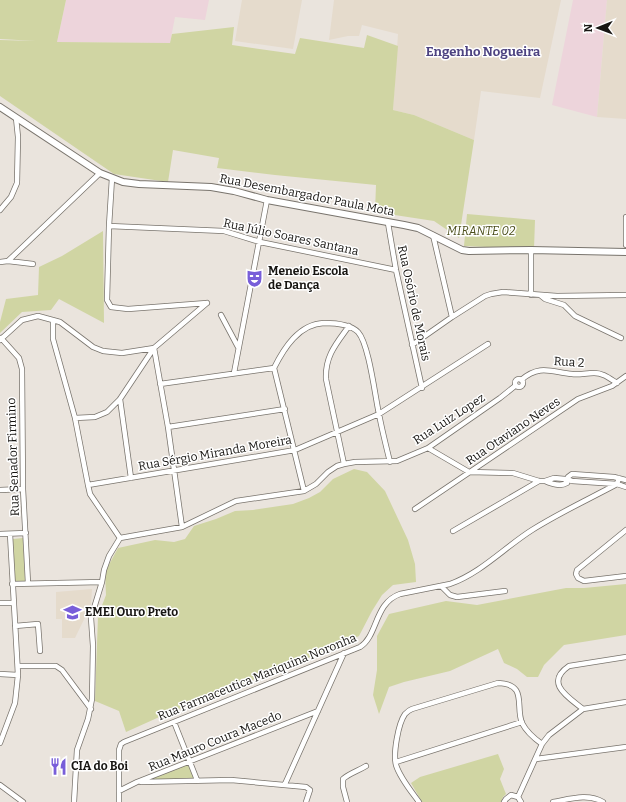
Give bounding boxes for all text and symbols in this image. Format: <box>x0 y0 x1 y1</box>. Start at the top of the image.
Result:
north arrow <box>578 8 618 48</box>
text: N <box>582 23 595 33</box>
district label: Engenho Nogueira <box>426 44 541 59</box>
street label: Rua Desembargador Paula Mota <box>218 171 396 219</box>
street label: Rua Júlio Soares Santana <box>222 216 360 258</box>
park label: MIRANTE 02 <box>447 224 516 238</box>
street label: Rua Osório de Morais <box>395 244 433 362</box>
place label: Meneio Escola de Dança <box>268 264 349 292</box>
theatre icon: Meneio Escola de Dança <box>245 268 265 288</box>
street label: Rua 2 <box>553 354 585 370</box>
street label: Rua Luiz Lopez <box>411 391 488 447</box>
street label: Rua Otaviano Neves <box>463 394 563 468</box>
street label: Rua Senador Firmino <box>4 398 22 516</box>
street label: Rua Sérgio Miranda Moreira <box>137 433 293 473</box>
school or university icon: EMEI Ouro Preto <box>62 602 82 622</box>
place label: EMEI Ouro Preto <box>85 605 178 619</box>
street label: Rua Farmaceutica Mariquina Noronha <box>156 630 359 723</box>
street label: Rua Mauro Coura Macedo <box>146 708 284 774</box>
restaurant icon: CIA do Boi <box>48 756 68 776</box>
place label: CIA do Boi <box>71 759 128 773</box>

